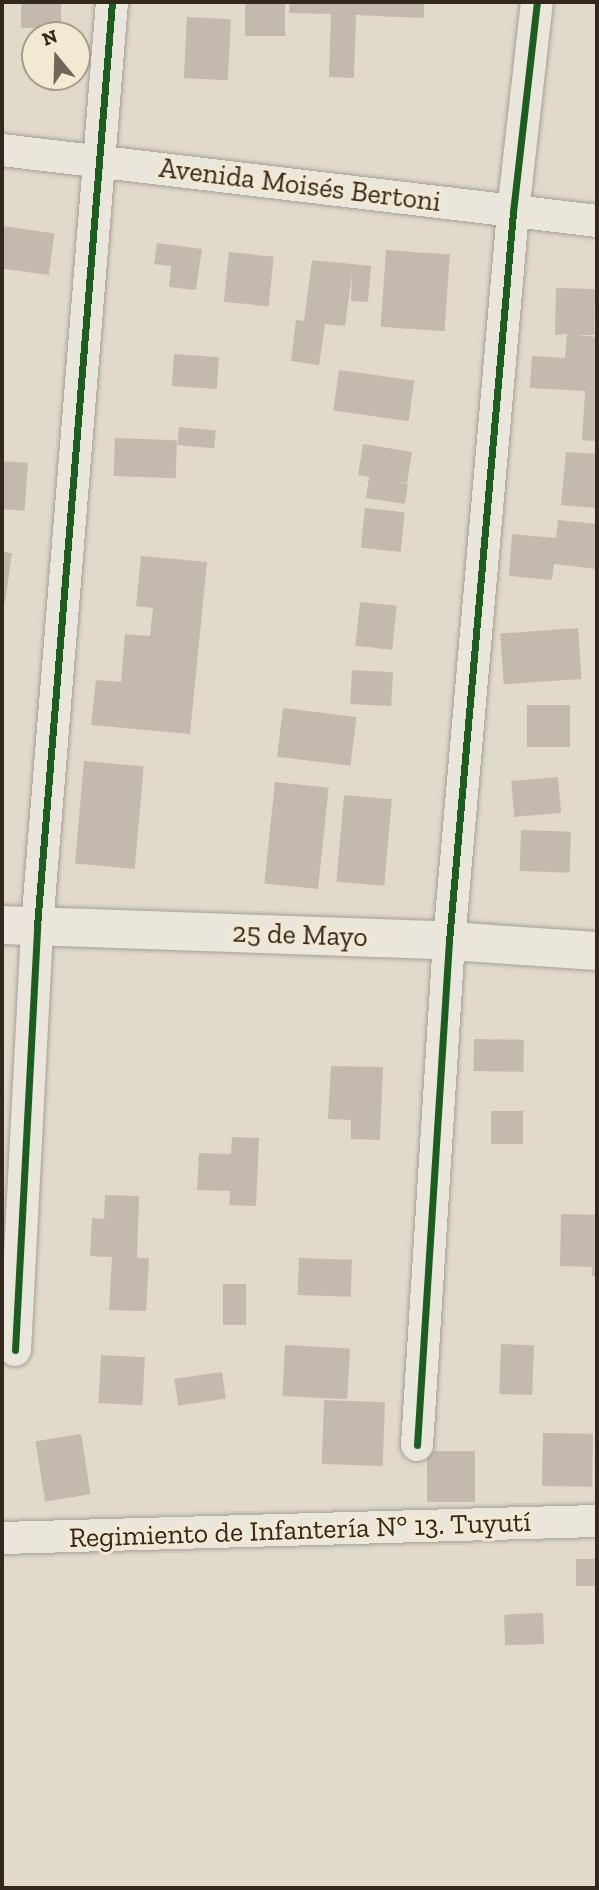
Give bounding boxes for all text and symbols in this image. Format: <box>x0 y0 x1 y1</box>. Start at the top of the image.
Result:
north arrow <box>21 21 91 91</box>
text: N <box>39 24 60 51</box>
street label: Avenida Moisés Bertoni <box>157 151 443 219</box>
street label: 25 de Mayo <box>232 916 368 954</box>
street label: Regimiento de Infantería N° 13. Tuyutí <box>68 1505 532 1555</box>

